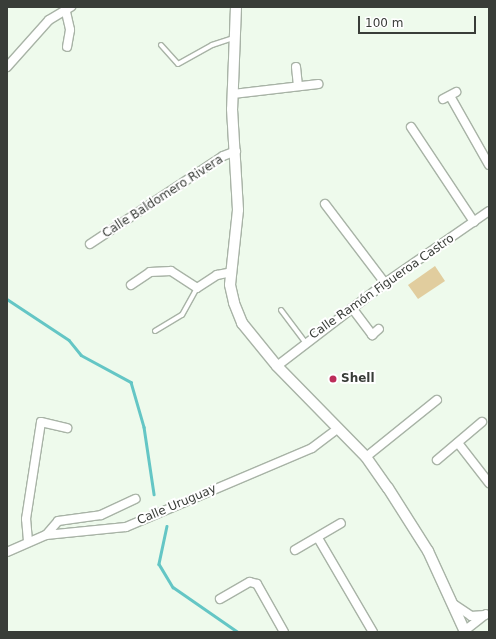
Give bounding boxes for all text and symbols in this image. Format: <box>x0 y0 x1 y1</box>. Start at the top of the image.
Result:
scale bar <box>360 8 478 34</box>
text: 100 m <box>365 16 403 30</box>
street label: Calle Baldomero Rivera <box>100 153 226 241</box>
street label: Calle Ramón Figueroa Castro <box>307 231 457 343</box>
place label: Shell <box>341 372 375 386</box>
marker: Shell <box>328 374 338 384</box>
street label: Calle Uruguay <box>135 482 219 528</box>

